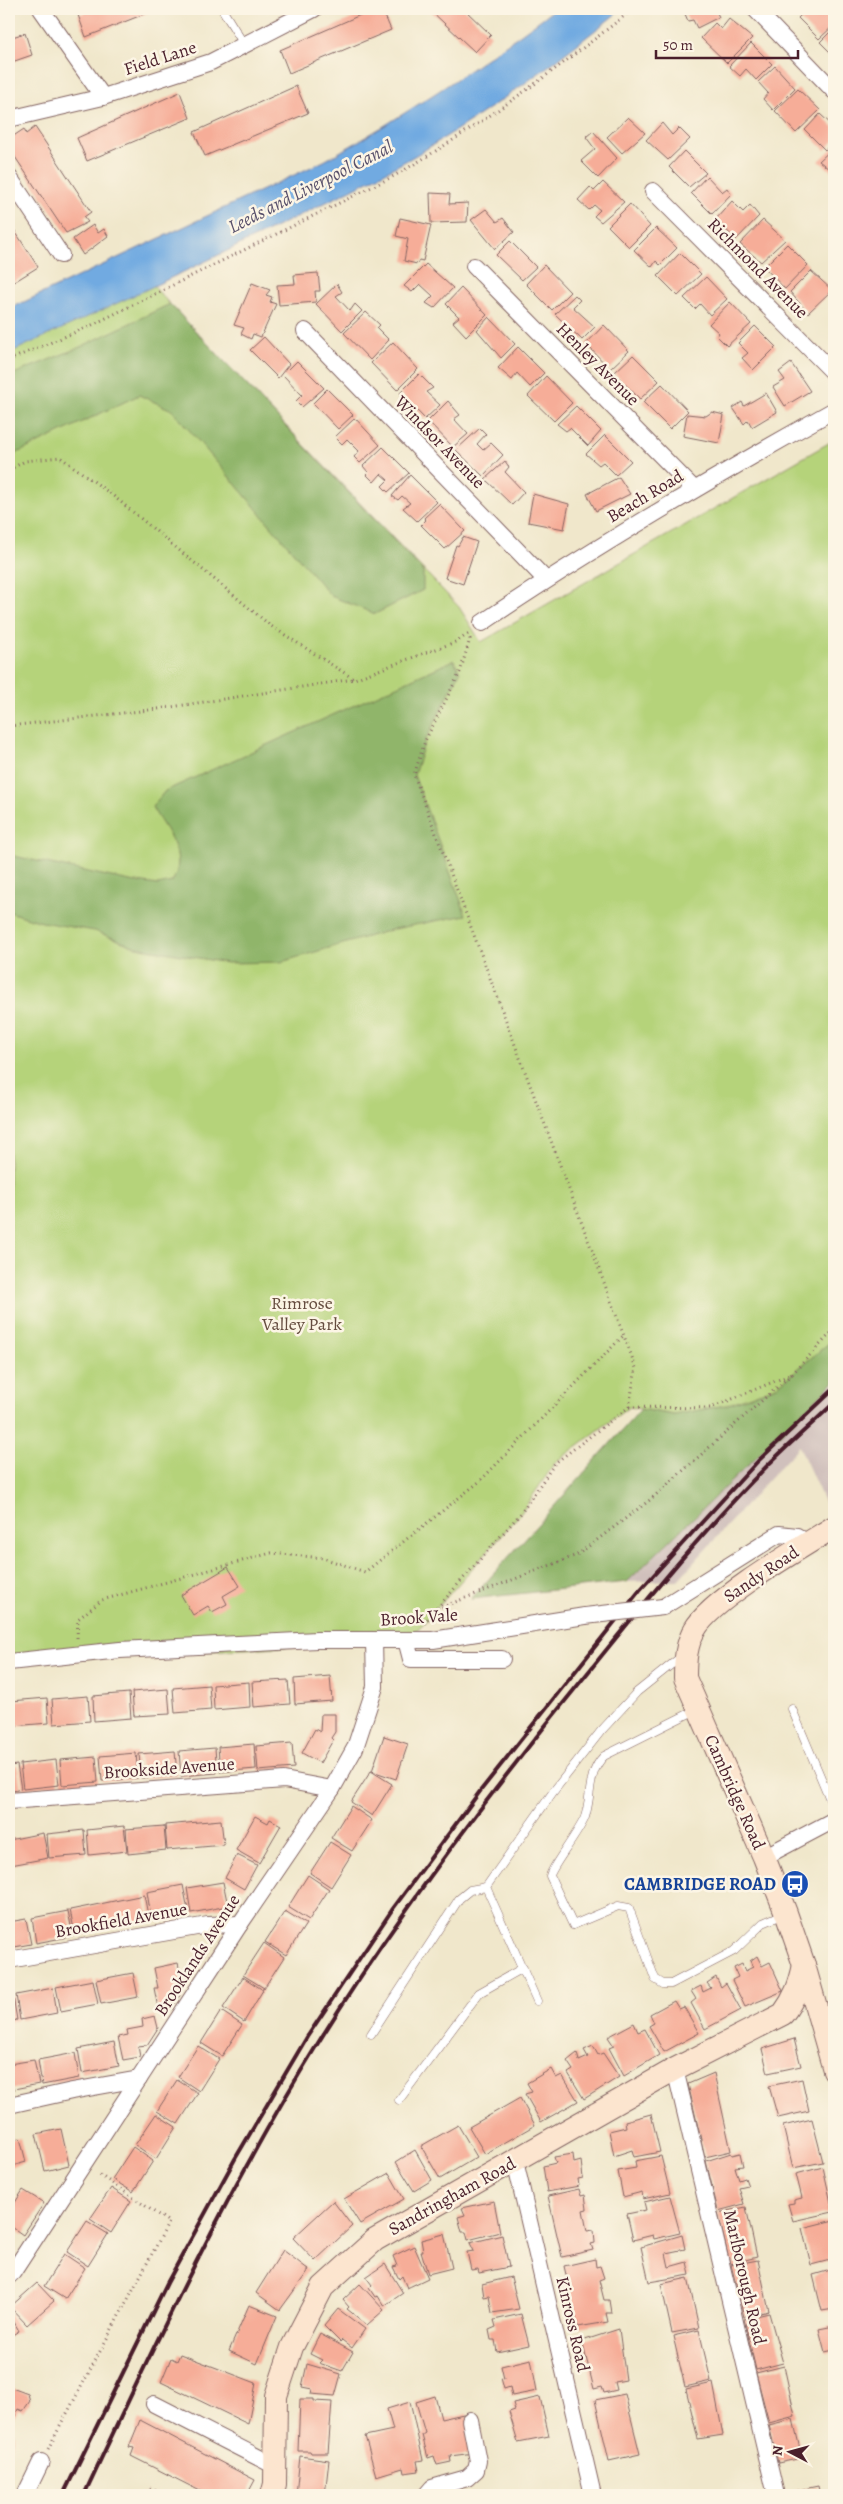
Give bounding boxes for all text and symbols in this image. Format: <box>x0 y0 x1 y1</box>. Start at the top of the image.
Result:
scale bar <box>656 28 798 60</box>
street label: Field Lane <box>121 35 199 81</box>
text: 50 m <box>663 35 693 55</box>
water label: Leeds and Liverpool Canal <box>224 134 398 240</box>
street label: Richmond Avenue <box>702 212 814 324</box>
street label: Henley Avenue <box>551 317 645 411</box>
street label: Windsor Avenue <box>389 389 491 494</box>
street label: Beach Road <box>602 464 688 528</box>
park label: Rimrose Valley Park <box>261 1291 342 1336</box>
street label: Sandy Road <box>719 1540 804 1608</box>
street label: Brook Vale <box>379 1602 459 1632</box>
street label: Cambridge Road <box>699 1731 771 1854</box>
street label: Brookside Avenue <box>103 1751 235 1785</box>
bus stop icon: CAMBRIDGE ROAD <box>780 1869 810 1899</box>
place label: CAMBRIDGE ROAD <box>624 1872 776 1896</box>
street label: Brooklands Avenue <box>149 1889 245 2021</box>
street label: Brookfield Avenue <box>53 1897 189 1943</box>
street label: Sandringham Road <box>384 2151 520 2241</box>
street label: Marlborough Road <box>718 2207 772 2347</box>
street label: Kinross Road <box>550 2274 596 2374</box>
north arrow <box>766 2426 816 2476</box>
text: N <box>768 2445 788 2457</box>

